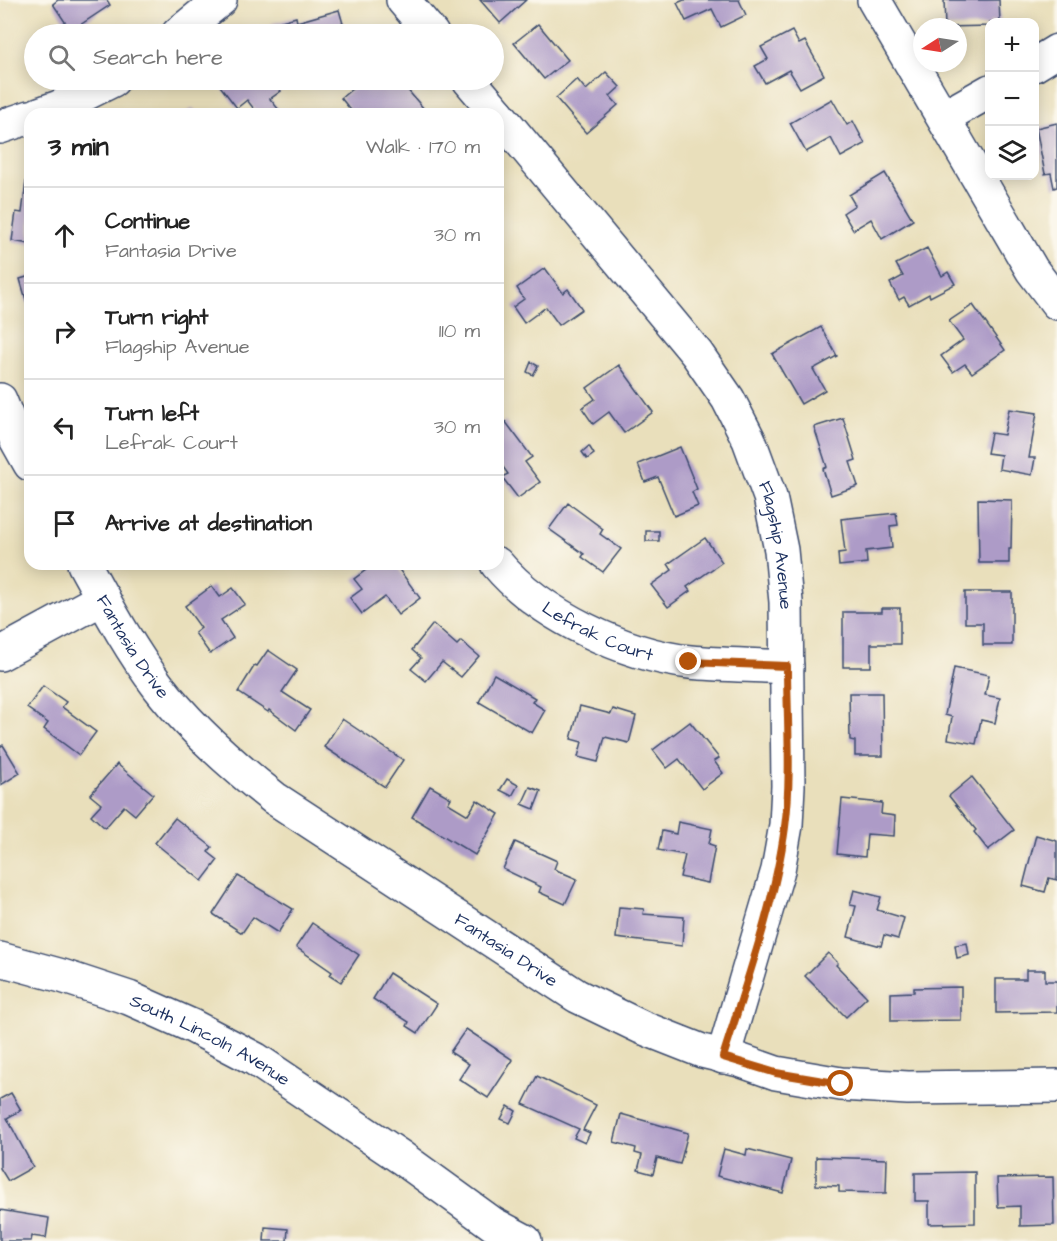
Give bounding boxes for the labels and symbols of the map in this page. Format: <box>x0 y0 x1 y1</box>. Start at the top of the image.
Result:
north arrow <box>913 18 967 72</box>
street label: Flagship Avenue <box>753 477 799 610</box>
street label: Fantasia Drive <box>91 590 176 704</box>
street label: Lefrak Court <box>537 595 657 667</box>
route end <box>675 648 701 674</box>
street label: Fantasia Drive <box>450 907 563 993</box>
street label: South Lincoln Avenue <box>126 988 295 1092</box>
route start <box>827 1070 853 1096</box>

